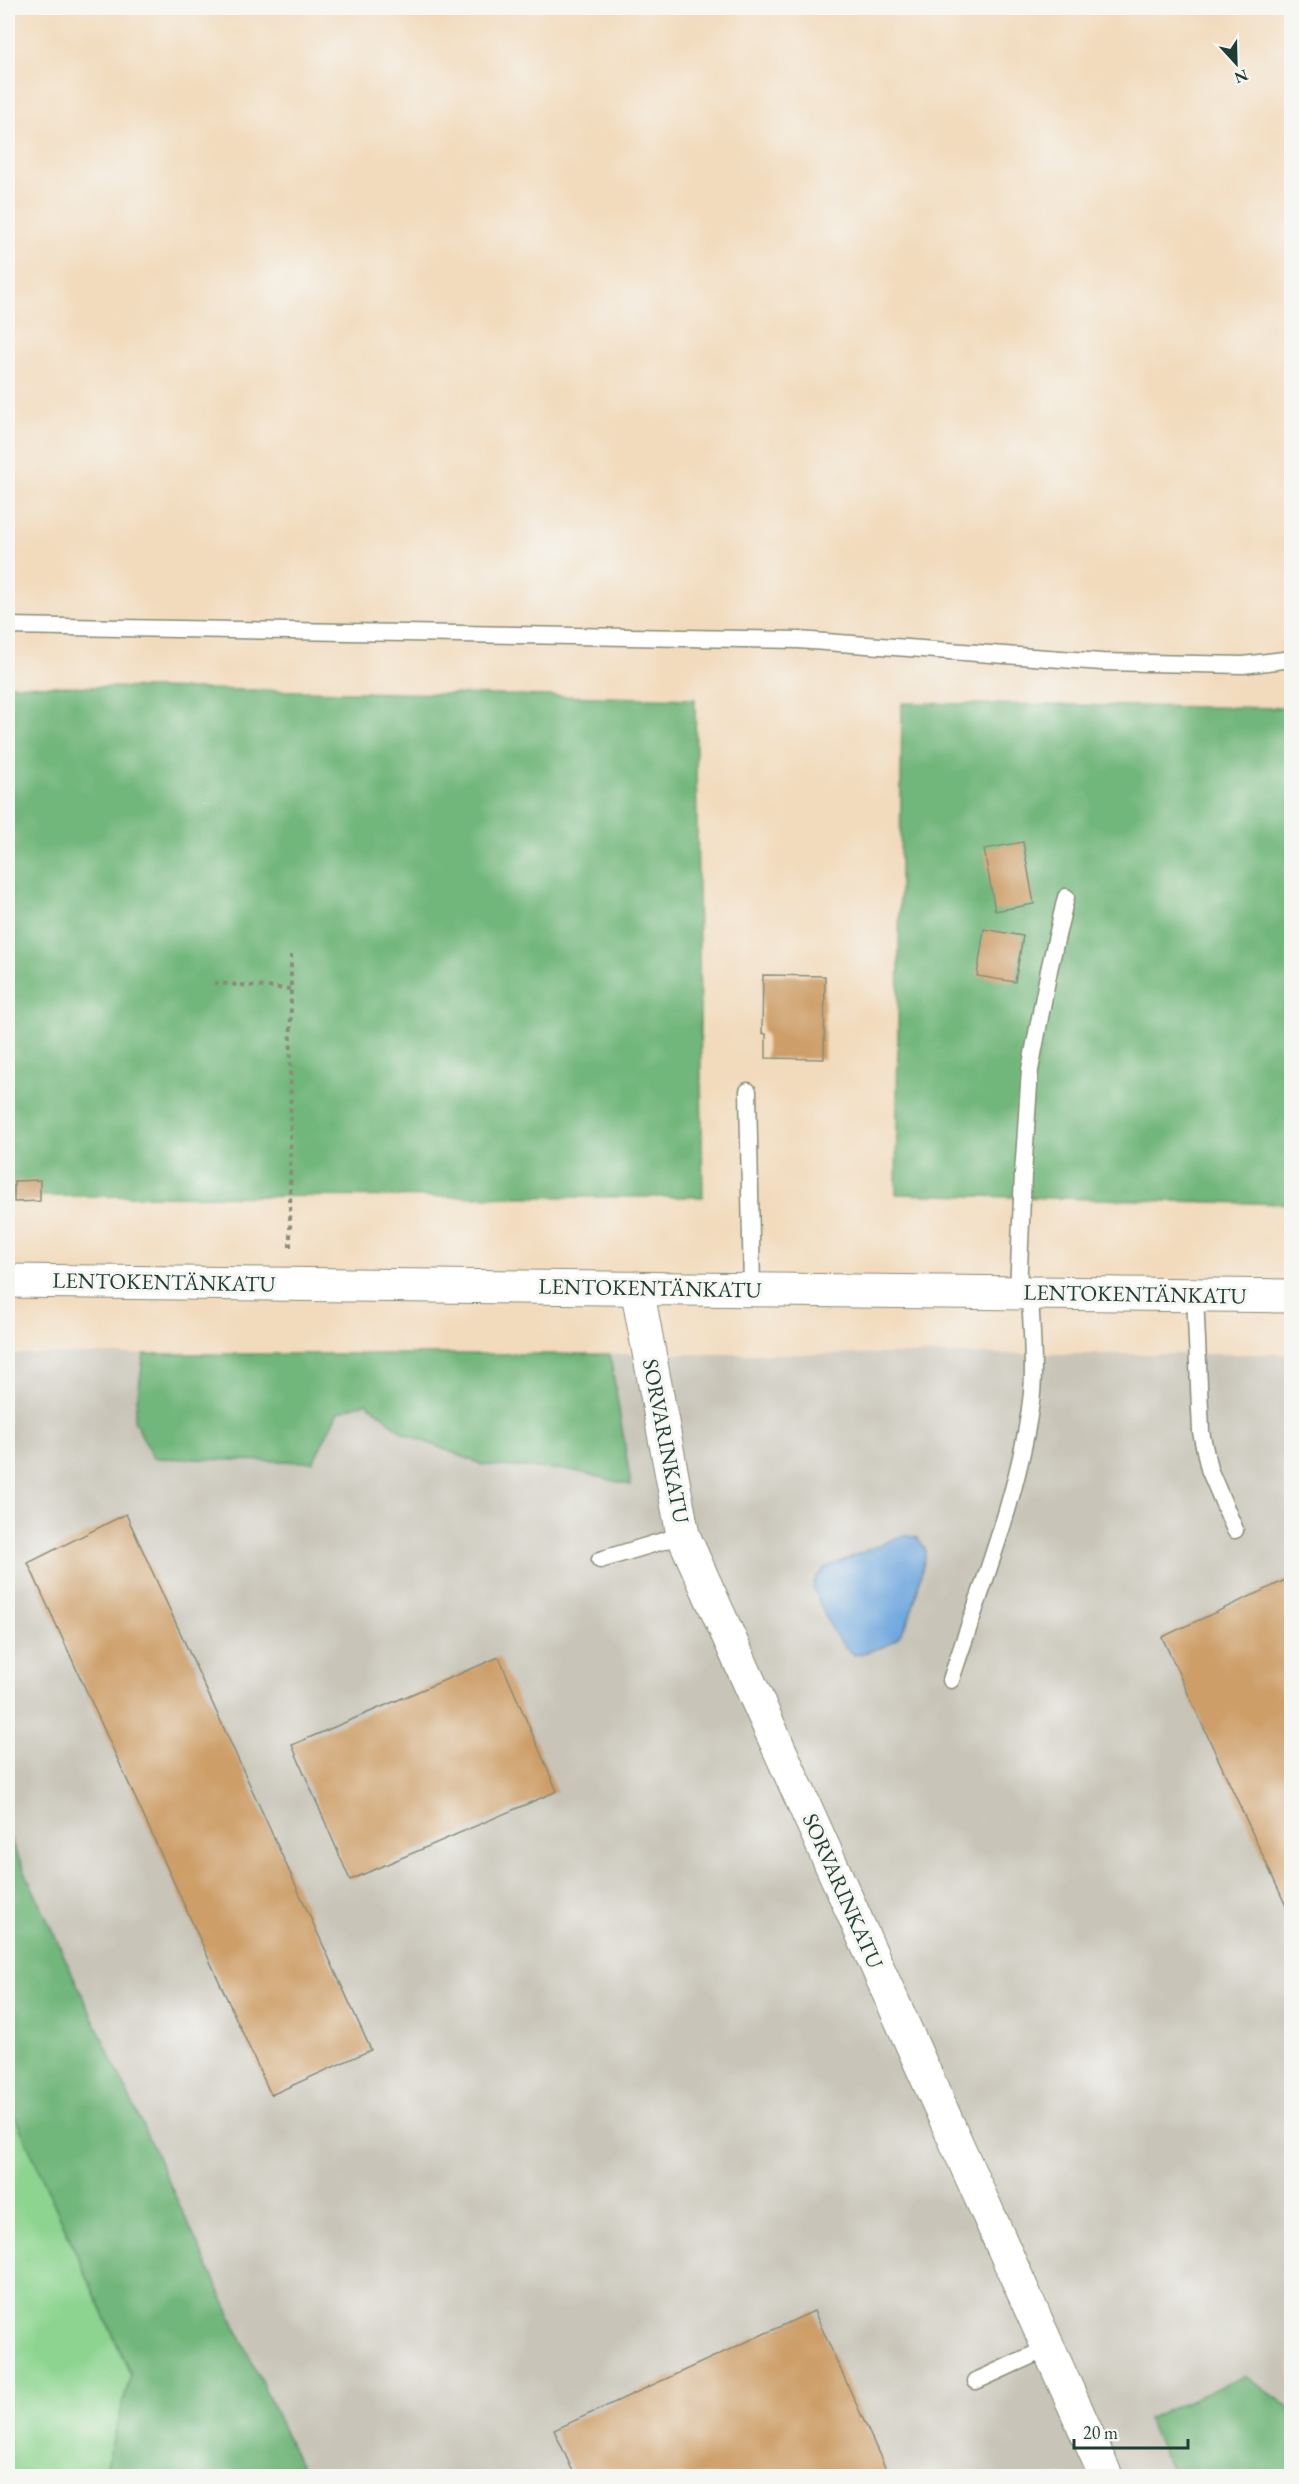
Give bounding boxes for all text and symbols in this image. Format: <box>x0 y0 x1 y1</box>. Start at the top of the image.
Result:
north arrow <box>1206 33 1266 93</box>
text: N <box>1231 64 1251 89</box>
street label: LENTOKENTÄNKATU <box>52 1266 277 1298</box>
street label: LENTOKENTÄNKATU <box>538 1272 763 1304</box>
street label: LENTOKENTÄNKATU <box>1023 1278 1248 1310</box>
street label: SORVARINKATU <box>636 1356 696 1526</box>
street label: SORVARINKATU <box>796 1809 891 1974</box>
scale bar <box>1074 2412 1188 2450</box>
text: 20 m <box>1083 2421 1118 2444</box>

